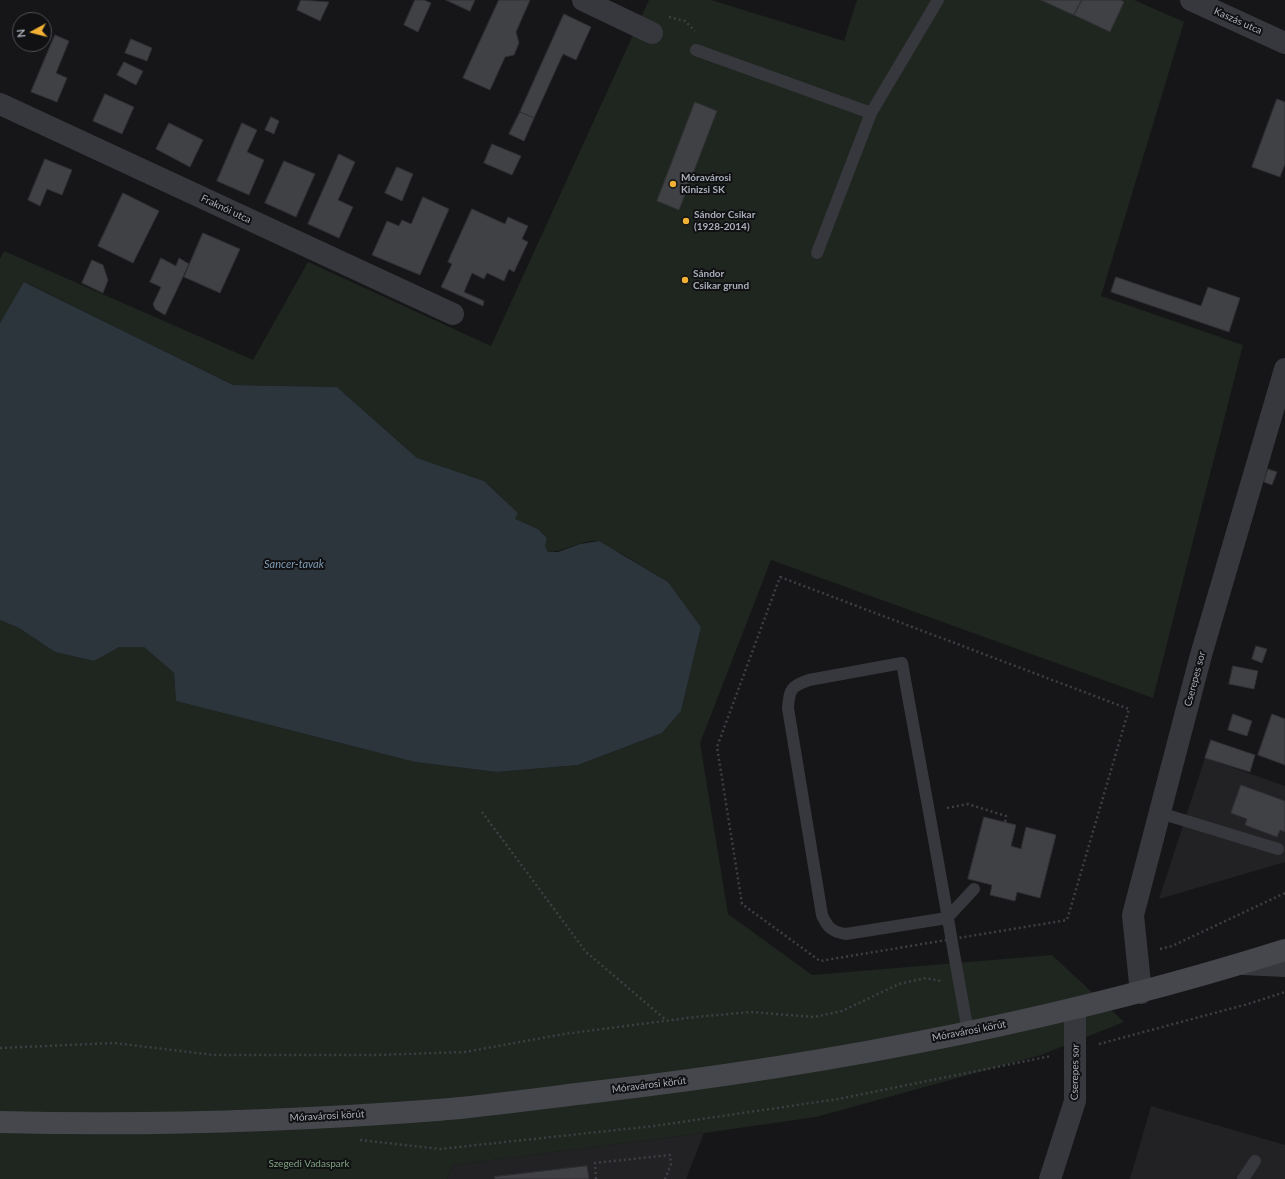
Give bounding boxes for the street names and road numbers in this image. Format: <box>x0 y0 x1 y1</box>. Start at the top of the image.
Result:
street label: Kaszás utca <box>1212 5 1264 37</box>
street label: Fraknói utca <box>199 192 253 226</box>
street label: Cserepes sor <box>1182 650 1208 708</box>
street label: Móravárosi körút <box>931 1018 1007 1044</box>
street label: Cserepes sor <box>1069 1044 1081 1100</box>
street label: Móravárosi körút <box>611 1074 687 1096</box>
street label: Móravárosi körút <box>289 1108 365 1124</box>

